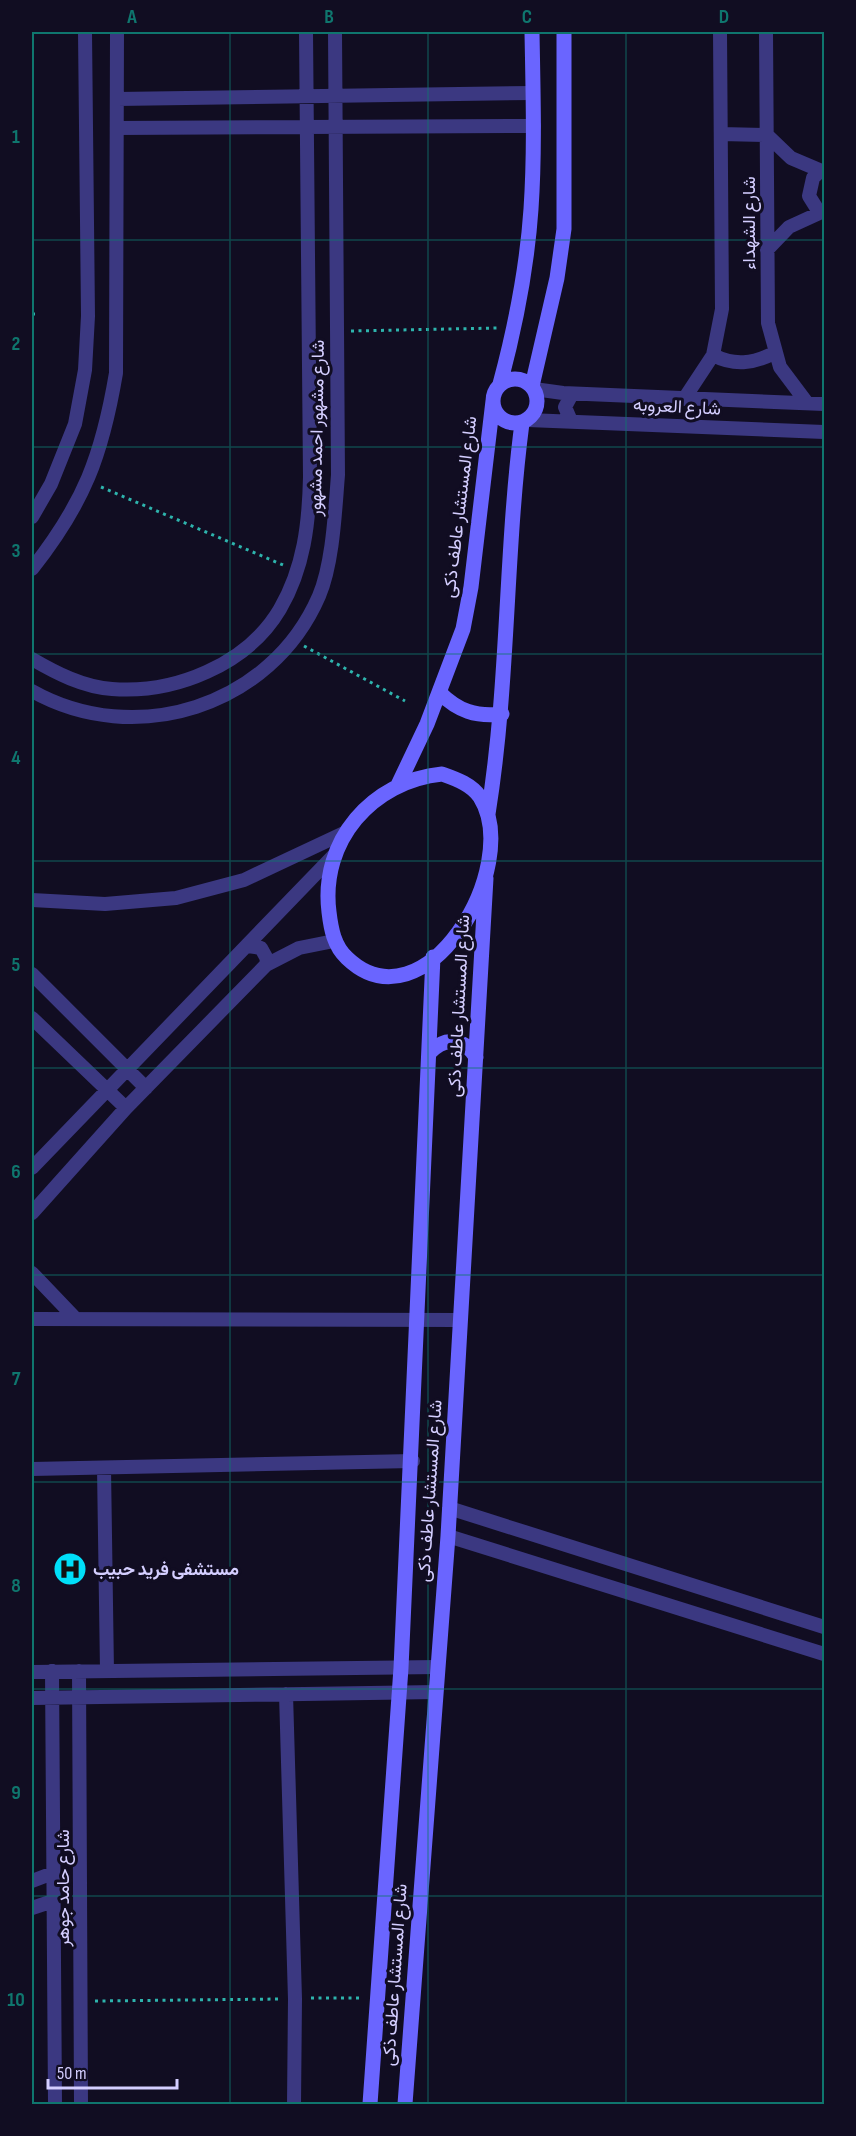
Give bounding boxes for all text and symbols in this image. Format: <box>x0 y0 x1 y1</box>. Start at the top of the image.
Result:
text: A <box>126 5 137 29</box>
text: B <box>324 5 334 29</box>
text: C <box>522 5 532 29</box>
text: D <box>719 5 729 29</box>
text: 1 <box>12 125 20 149</box>
street label: شارع الشهداء <box>739 176 761 270</box>
text: 2 <box>12 332 20 356</box>
street label: شارع مشهور احمد مشهور <box>305 339 330 518</box>
street label: شارع العروبه <box>632 394 722 421</box>
street label: شارع المستشار عاطف ذكى <box>438 415 483 599</box>
text: 3 <box>12 539 21 563</box>
text: 4 <box>11 746 21 770</box>
street label: شارع المستشار عاطف ذكى <box>444 914 475 1098</box>
text: 5 <box>12 953 21 977</box>
text: 6 <box>11 1160 21 1184</box>
text: 7 <box>12 1367 21 1391</box>
street label: شارع المستشار عاطف ذكى <box>413 1399 448 1583</box>
hospital icon: مستشفى فريد حبيب <box>52 1551 88 1587</box>
place label: مستشفى فريد حبيب <box>93 1559 239 1580</box>
text: 8 <box>11 1574 21 1598</box>
text: 9 <box>11 1781 21 1805</box>
street label: شارع حامد جوهر <box>53 1829 75 1948</box>
street label: شارع المستشار عاطف ذكى <box>378 1883 413 2067</box>
text: 10 <box>7 1988 25 2012</box>
scale bar <box>48 2052 177 2090</box>
text: 50 m <box>57 2063 87 2084</box>

